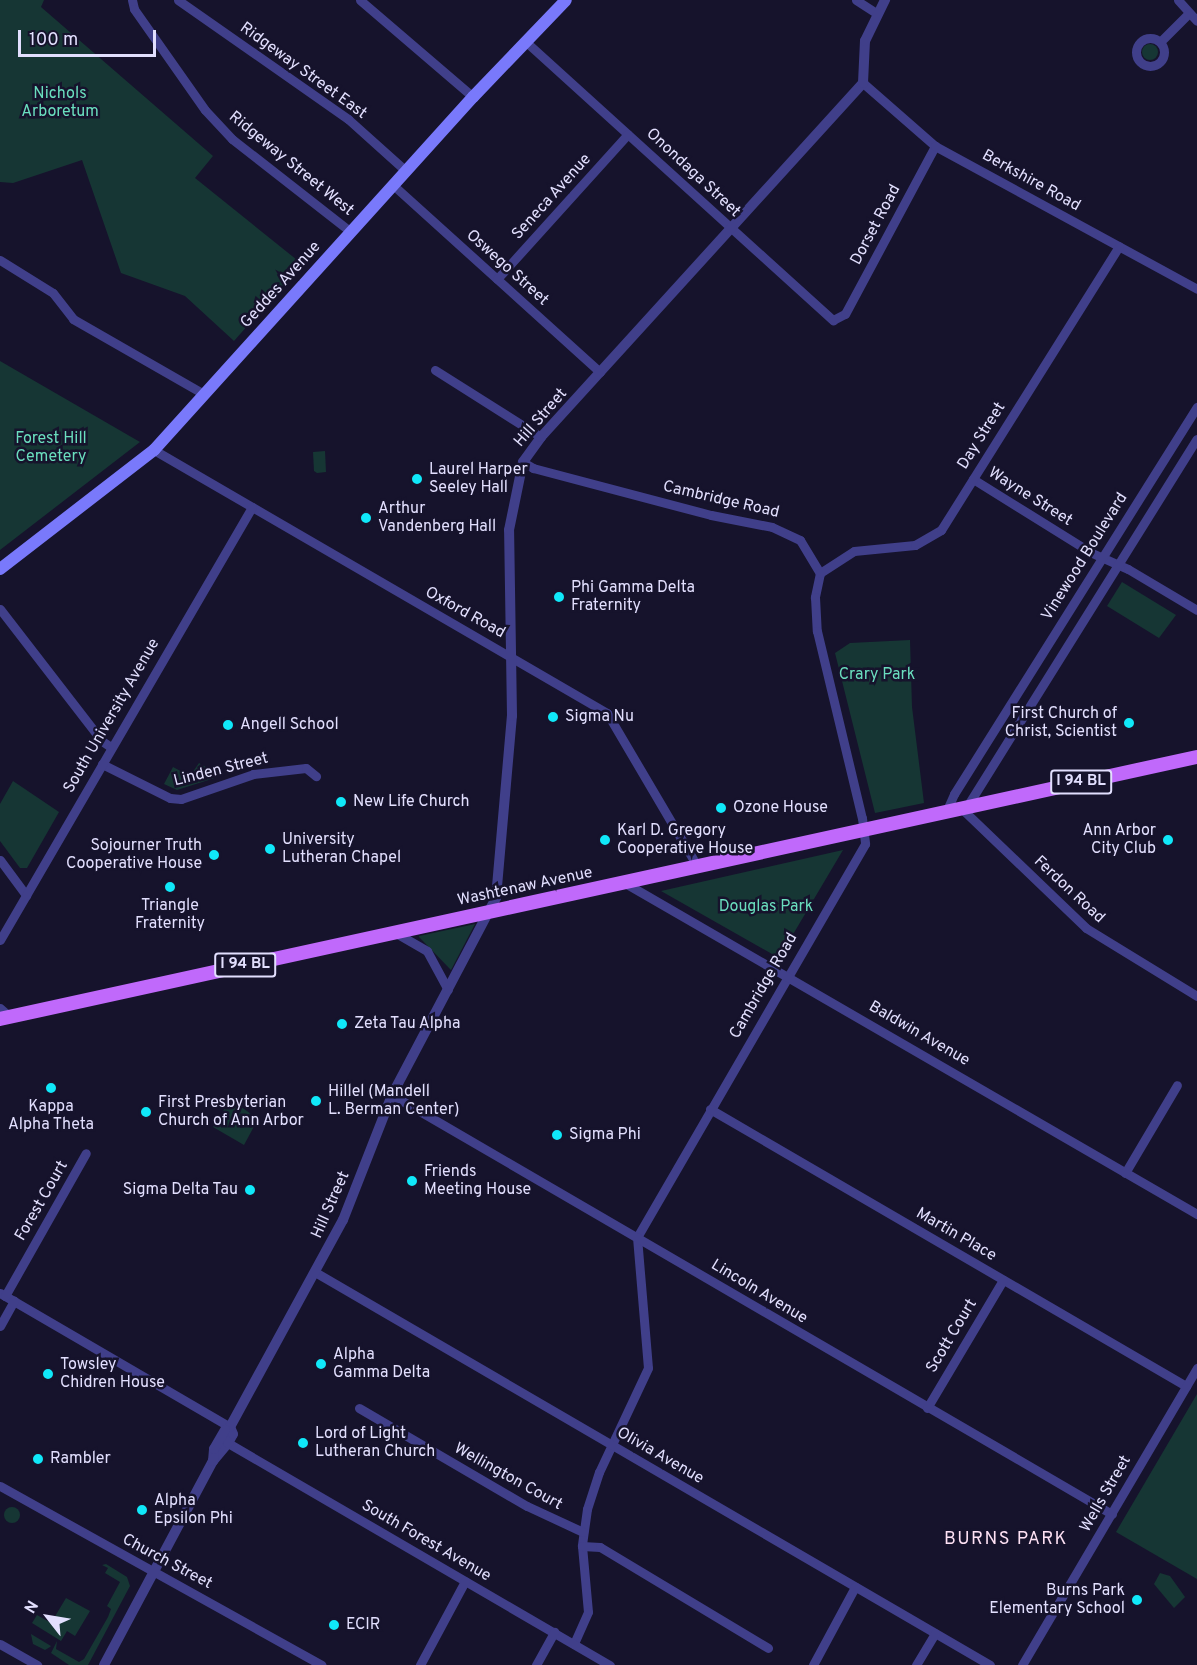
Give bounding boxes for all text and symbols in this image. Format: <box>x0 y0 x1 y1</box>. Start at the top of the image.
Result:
scale bar <box>21 18 159 56</box>
street label: Ridgeway Street East <box>236 19 370 123</box>
text: 100 m <box>29 29 78 52</box>
park label: Nichols Arboretum <box>21 84 99 122</box>
street label: Ridgeway Street West <box>224 108 358 220</box>
street label: Onondaga Street <box>642 124 744 222</box>
street label: Berkshire Road <box>978 146 1084 216</box>
street label: Seneca Avenue <box>508 150 596 244</box>
street label: Dorset Road <box>847 182 905 268</box>
street label: Oswego Street <box>462 226 552 310</box>
street label: Geddes Avenue <box>237 237 325 333</box>
street label: Hill Street <box>510 385 572 451</box>
street label: Day Street <box>954 399 1010 473</box>
park label: Forest Hill Cemetery <box>15 429 87 467</box>
place label: Laurel Harper Seeley Hall <box>429 460 528 498</box>
street label: Wayne Street <box>984 463 1076 531</box>
marker: Laurel Harper Seeley Hall <box>410 472 424 486</box>
street label: Cambridge Road <box>661 477 781 523</box>
street label: Vinewood Boulevard <box>1038 490 1132 624</box>
place label: Arthur Vandenberg Hall <box>378 499 496 537</box>
marker: Arthur Vandenberg Hall <box>359 511 373 525</box>
place label: Phi Gamma Delta Fraternity <box>571 578 695 616</box>
street label: Oxford Road <box>422 583 508 643</box>
marker: Phi Gamma Delta Fraternity <box>552 590 566 604</box>
street label: South University Avenue <box>60 635 164 797</box>
park label: Crary Park <box>839 665 915 685</box>
place label: First Church of Christ, Scientist <box>1005 704 1117 742</box>
place label: Sigma Nu <box>565 707 634 727</box>
marker: Sigma Nu <box>546 710 560 724</box>
place label: Angell School <box>240 715 339 735</box>
marker: First Church of Christ, Scientist <box>1122 716 1136 730</box>
marker: Angell School <box>221 718 235 732</box>
street label: Linden Street <box>172 749 270 791</box>
road number: I 94 BL <box>1050 770 1112 794</box>
place label: New Life Church <box>353 792 470 812</box>
marker: New Life Church <box>334 795 348 809</box>
place label: Ozone House <box>733 798 828 818</box>
marker: Ozone House <box>714 801 728 815</box>
place label: Karl D. Gregory Cooperative House <box>617 821 753 859</box>
place label: Ann Arbor City Club <box>1082 821 1156 859</box>
place label: University Lutheran Chapel <box>282 830 401 868</box>
marker: Karl D. Gregory Cooperative House <box>598 833 612 847</box>
marker: Ann Arbor City Club <box>1161 833 1175 847</box>
place label: Sojourner Truth Cooperative House <box>66 836 202 874</box>
marker: University Lutheran Chapel <box>263 842 277 856</box>
marker: Sojourner Truth Cooperative House <box>207 848 221 862</box>
street label: Ferdon Road <box>1030 852 1108 928</box>
street label: Washtenaw Avenue <box>455 863 595 911</box>
marker: Triangle Fraternity <box>163 880 177 894</box>
place label: Triangle Fraternity <box>135 896 205 934</box>
park label: Douglas Park <box>719 897 813 917</box>
street label: Cambridge Road <box>726 930 802 1042</box>
road number: I 94 BL <box>214 953 276 977</box>
street label: Baldwin Avenue <box>865 997 973 1071</box>
place label: Zeta Tau Alpha <box>354 1014 462 1034</box>
marker: Zeta Tau Alpha <box>335 1017 349 1031</box>
marker: Kappa Alpha Theta <box>44 1081 58 1095</box>
place label: Hillel (Mandell L. Berman Center) <box>328 1082 459 1120</box>
place label: First Presbyterian Church of Ann Arbor <box>158 1093 305 1131</box>
marker: Hillel (Mandell L. Berman Center) <box>309 1094 323 1108</box>
place label: Kappa Alpha Theta <box>8 1097 94 1135</box>
marker: First Presbyterian Church of Ann Arbor <box>139 1105 153 1119</box>
place label: Sigma Phi <box>569 1125 641 1145</box>
marker: Sigma Phi <box>550 1128 564 1142</box>
street label: Forest Court <box>11 1158 73 1244</box>
place label: Friends Meeting House <box>424 1162 531 1200</box>
street label: Hill Street <box>308 1168 354 1242</box>
marker: Friends Meeting House <box>405 1174 419 1188</box>
place label: Sigma Delta Tau <box>122 1180 238 1200</box>
marker: Sigma Delta Tau <box>243 1183 257 1197</box>
street label: Martin Place <box>912 1204 1000 1266</box>
street label: Lincoln Avenue <box>707 1256 811 1328</box>
street label: Scott Court <box>922 1296 982 1376</box>
place label: Alpha Gamma Delta <box>333 1345 430 1383</box>
place label: Towsley Chidren House <box>60 1355 165 1393</box>
marker: Alpha Gamma Delta <box>314 1357 328 1371</box>
marker: Towsley Chidren House <box>41 1367 55 1381</box>
street label: Olivia Avenue <box>613 1423 707 1489</box>
place label: Lord of Light Lutheran Church <box>315 1424 435 1462</box>
marker: Lord of Light Lutheran Church <box>296 1436 310 1450</box>
street label: Wellington Court <box>450 1439 566 1515</box>
place label: Rambler <box>50 1449 111 1469</box>
marker: Rambler <box>31 1452 45 1466</box>
street label: Wells Street <box>1076 1452 1136 1536</box>
place label: Alpha Epsilon Phi <box>154 1491 233 1529</box>
street label: South Forest Avenue <box>357 1496 495 1586</box>
marker: Alpha Epsilon Phi <box>135 1503 149 1517</box>
district label: BURNS PARK <box>944 1529 1068 1551</box>
street label: Church Street <box>119 1530 215 1594</box>
place label: Burns Park Elementary School <box>989 1581 1125 1619</box>
north arrow <box>18 1587 78 1647</box>
marker: Burns Park Elementary School <box>1130 1593 1144 1607</box>
text: N <box>21 1598 44 1618</box>
place label: ECIR <box>346 1615 380 1635</box>
marker: ECIR <box>327 1618 341 1632</box>

